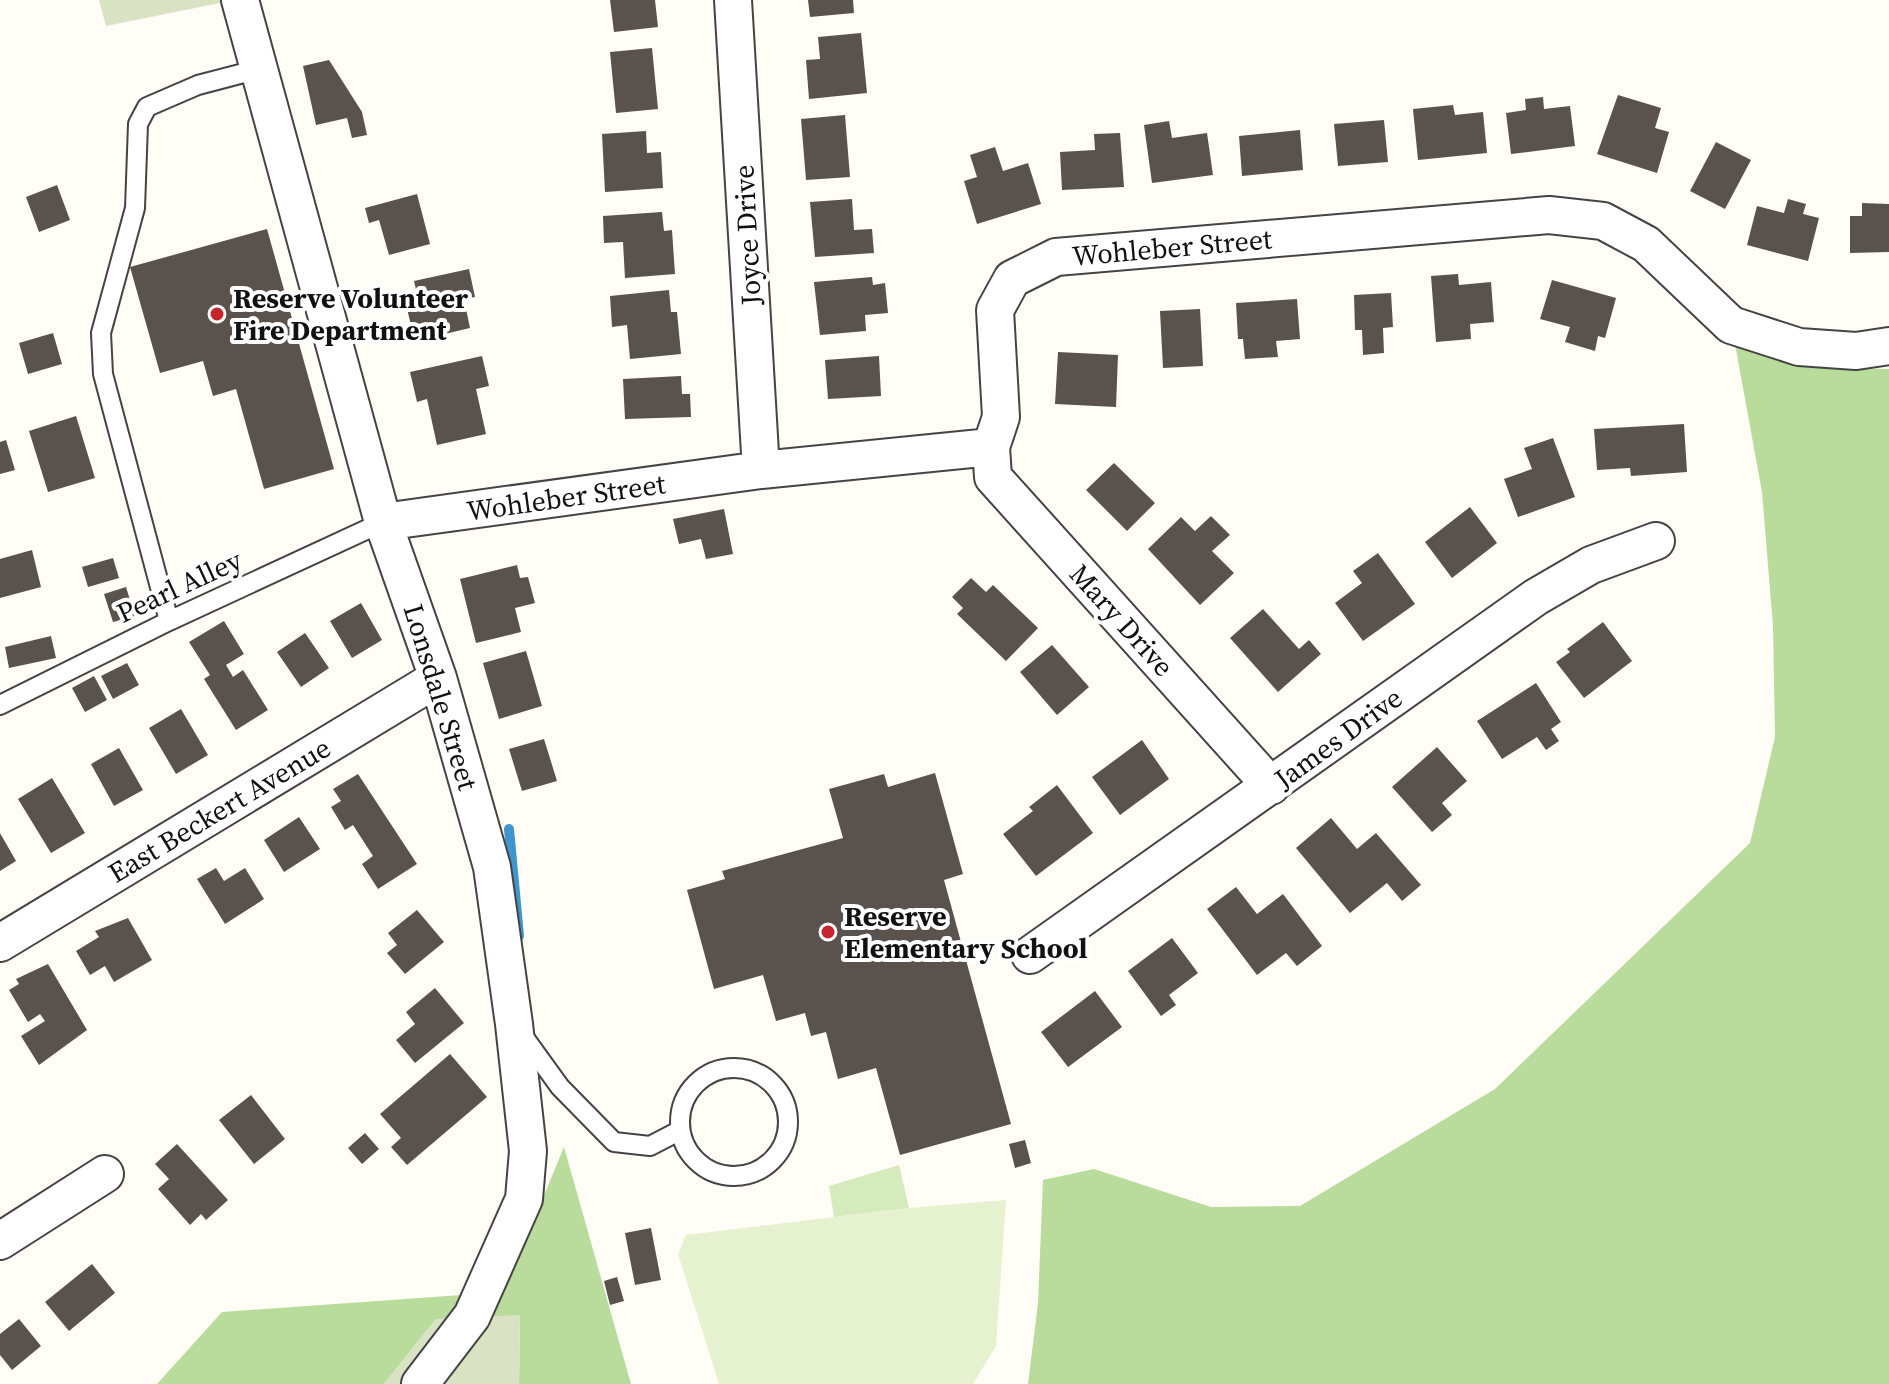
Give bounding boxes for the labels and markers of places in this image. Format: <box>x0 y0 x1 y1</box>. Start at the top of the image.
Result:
place label: Reserve Volunteer Fire Department <box>233 279 468 349</box>
marker: Reserve Volunteer Fire Department <box>208 305 226 323</box>
place label: Reserve Elementary School <box>844 897 1088 967</box>
marker: Reserve Elementary School <box>819 923 837 941</box>

